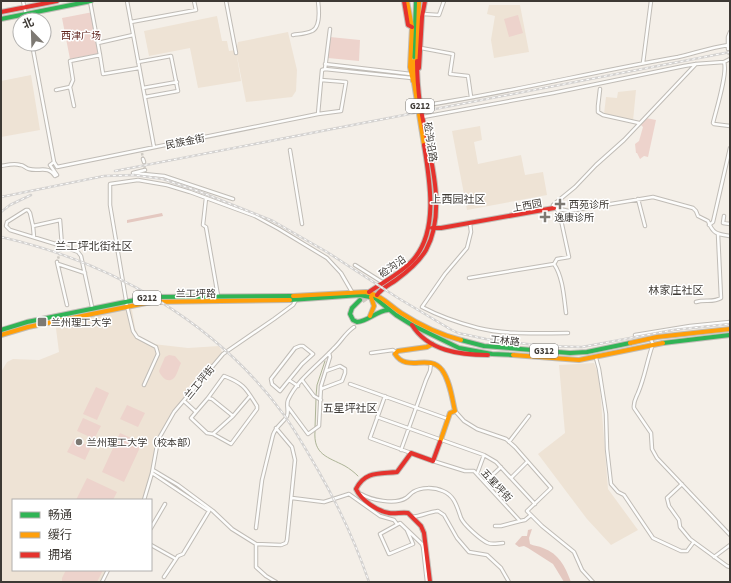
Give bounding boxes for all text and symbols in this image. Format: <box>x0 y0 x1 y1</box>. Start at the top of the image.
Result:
north arrow <box>12 12 52 52</box>
text: 北 <box>20 14 36 32</box>
park label: 西津广场 <box>61 29 101 43</box>
road number: G212 <box>406 99 434 113</box>
street label: 硷沟沿路 <box>420 121 440 163</box>
street label: 民族金街 <box>164 131 206 153</box>
district label: 上西园社区 <box>431 192 486 207</box>
street label: 上西园 <box>511 196 543 215</box>
marker: 西苑诊所 <box>554 198 566 210</box>
place label: 西苑诊所 <box>569 198 609 212</box>
marker: 逸康诊所 <box>539 211 551 223</box>
place label: 逸康诊所 <box>554 211 594 225</box>
district label: 兰工坪北街社区 <box>56 239 133 254</box>
street label: 硷沟沿 <box>376 252 409 281</box>
district label: 林家庄社区 <box>649 283 704 298</box>
street label: 兰工坪路 <box>176 287 216 301</box>
road number: G212 <box>133 291 161 305</box>
marker: 兰州理工大学 <box>36 316 48 328</box>
place label: 兰州理工大学 <box>51 316 111 330</box>
street label: 工林路 <box>489 332 521 350</box>
road number: G312 <box>530 344 558 358</box>
street label: 兰工坪街 <box>182 363 218 402</box>
district label: 五星坪社区 <box>323 401 378 416</box>
place label: 兰州理工大学（校本部） <box>87 436 197 450</box>
marker: 兰州理工大学（校本部） <box>74 437 84 447</box>
street label: 五星坪街 <box>478 466 515 505</box>
legend <box>12 499 152 571</box>
text: 畅通 <box>48 507 72 524</box>
text: 缓行 <box>48 527 72 544</box>
text: 拥堵 <box>48 547 72 564</box>

